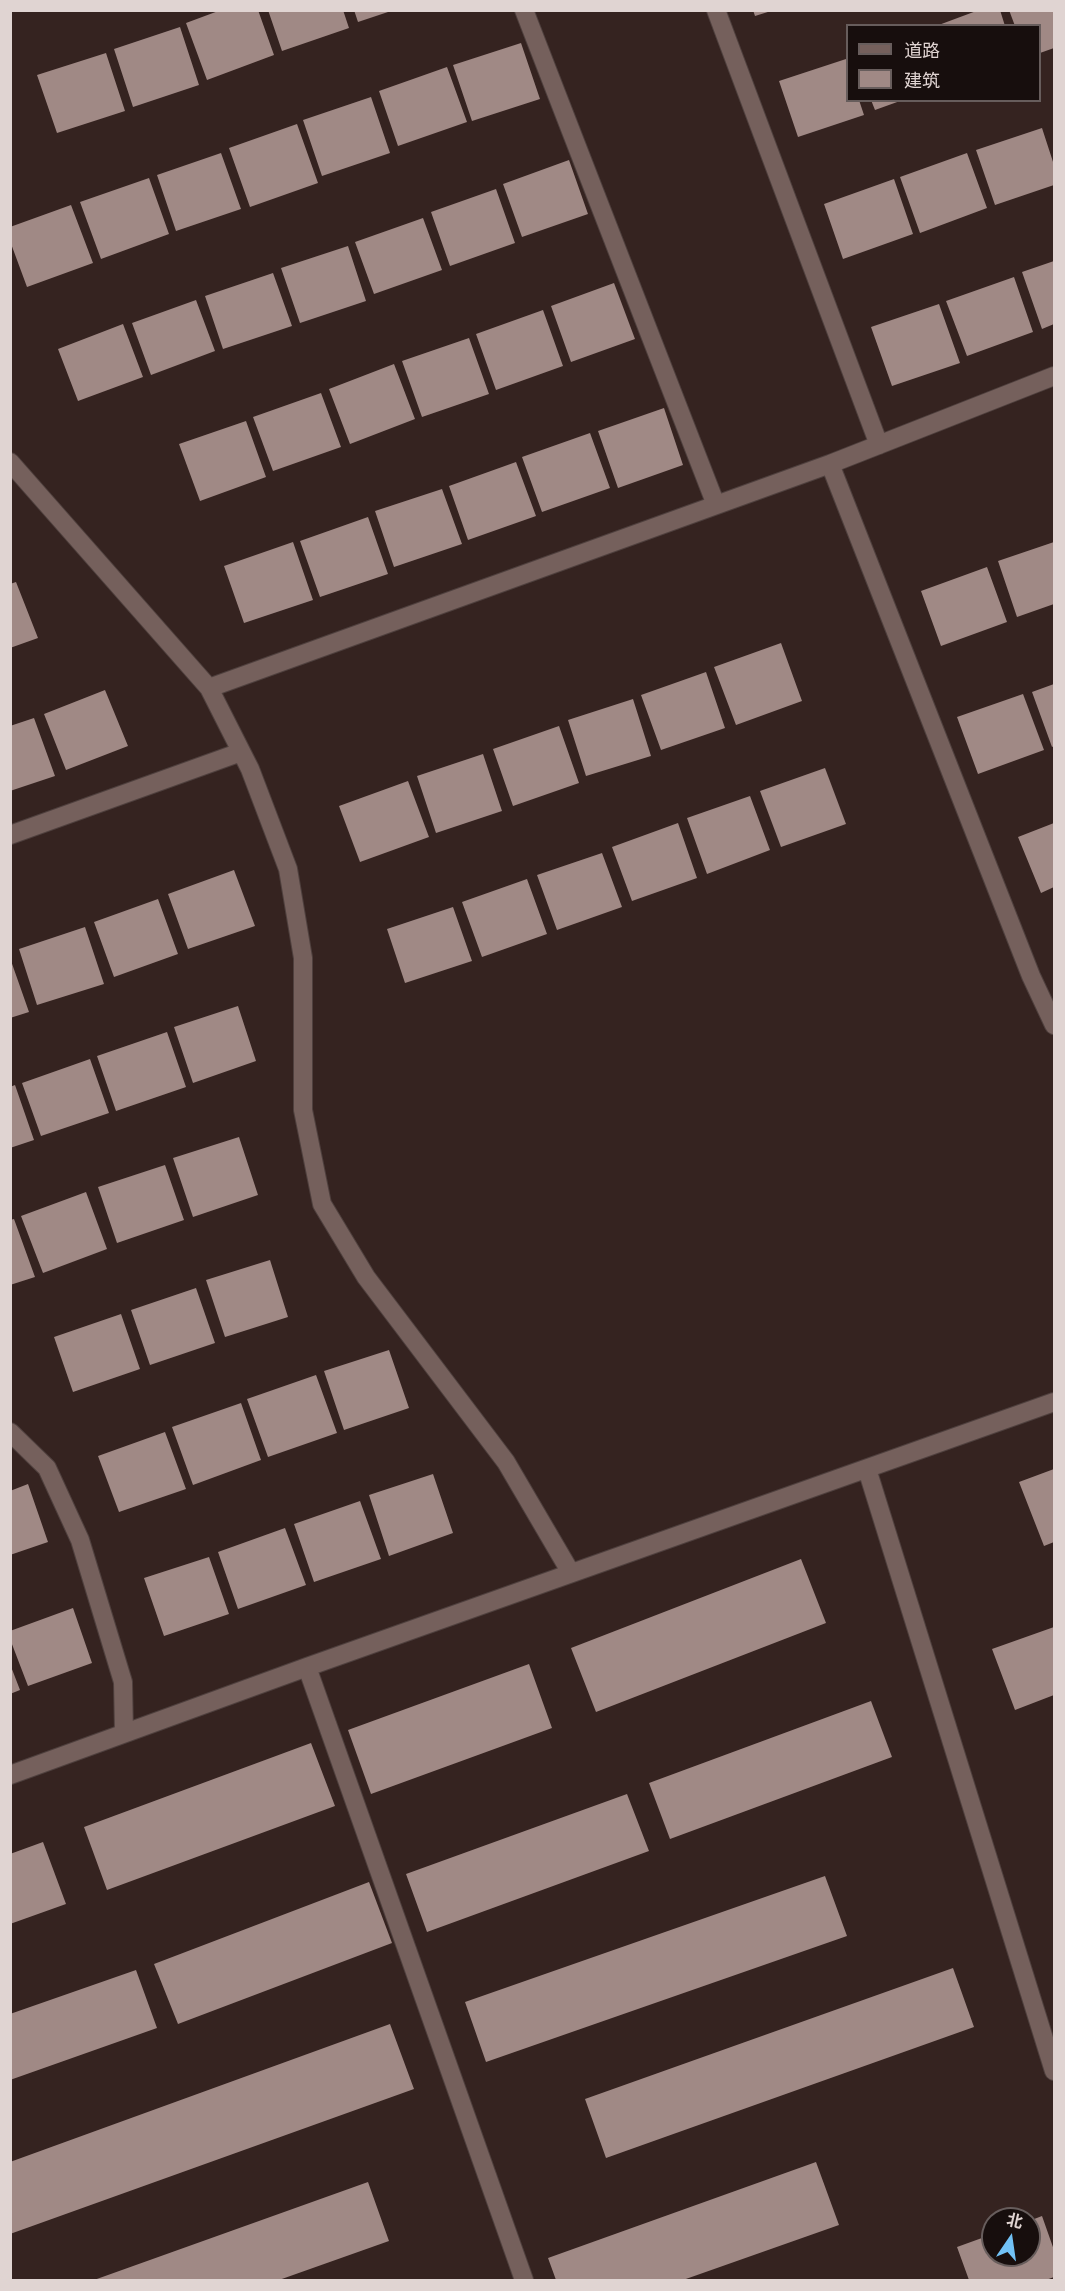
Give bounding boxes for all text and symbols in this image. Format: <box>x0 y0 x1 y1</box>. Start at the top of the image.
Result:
legend <box>846 24 1041 102</box>
text: 道路 <box>904 40 940 62</box>
text: 建筑 <box>904 70 940 92</box>
north arrow <box>981 2207 1041 2267</box>
text: 北 <box>1005 2210 1025 2233</box>

